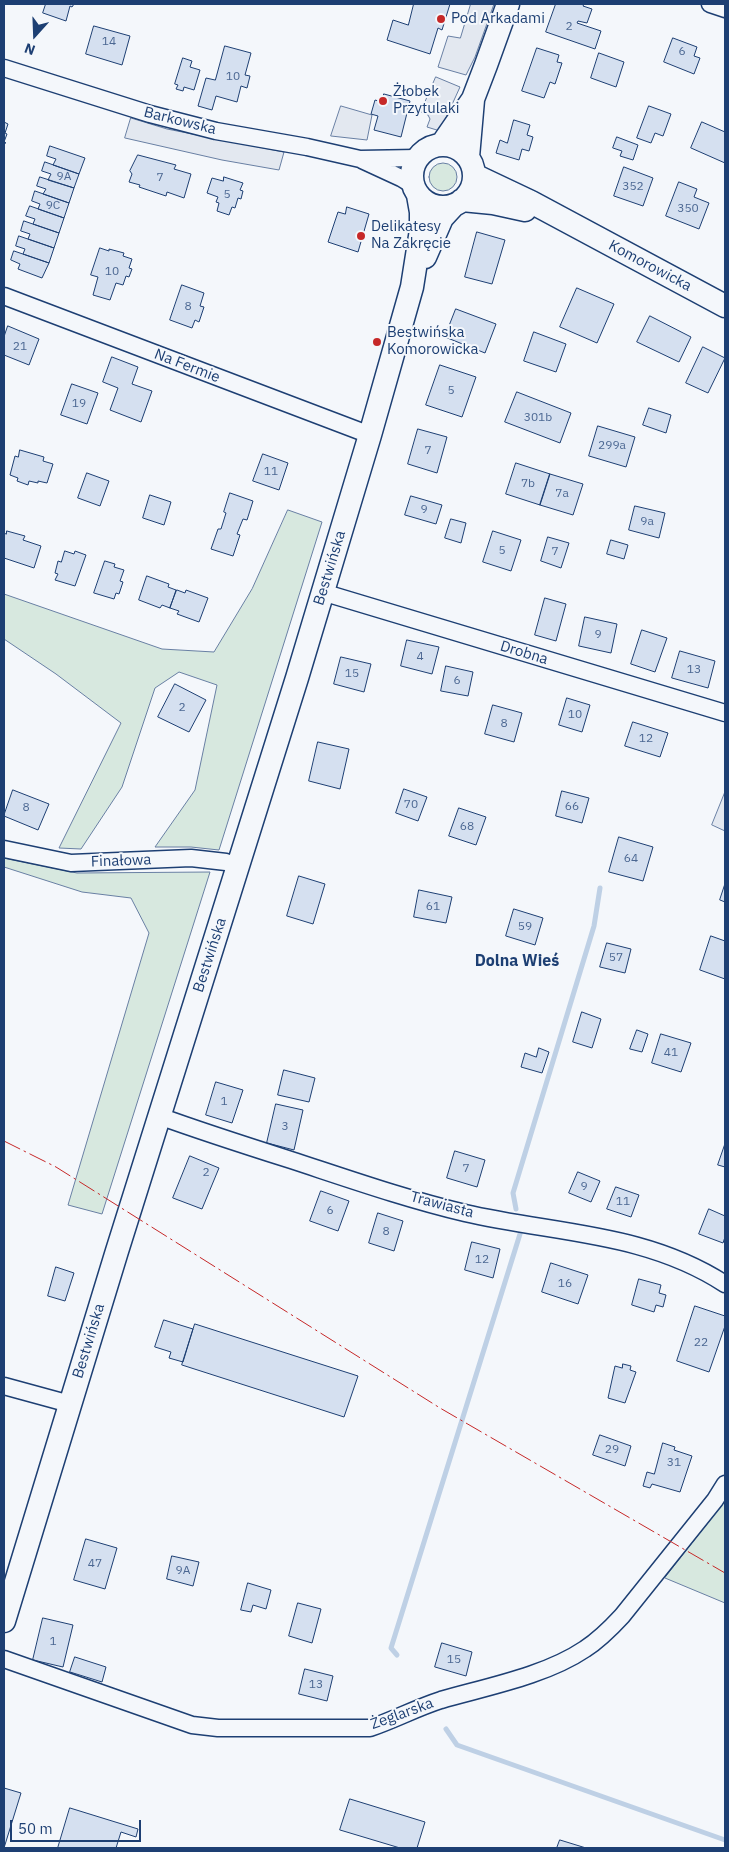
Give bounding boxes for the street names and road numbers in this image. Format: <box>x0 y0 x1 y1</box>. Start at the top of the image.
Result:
street label: Barkowska <box>142 103 218 139</box>
street label: Komorowicka <box>605 237 695 295</box>
street label: Na Fermie <box>152 345 222 387</box>
street label: Bestwińska <box>310 528 350 608</box>
street label: Drobna <box>498 637 550 669</box>
street label: Finałowa <box>90 851 152 871</box>
street label: Bestwińska <box>189 915 231 995</box>
street label: Trawiasta <box>408 1188 476 1222</box>
street label: Bestwińska <box>69 1301 109 1381</box>
street label: Żeglarska <box>368 1694 436 1734</box>

